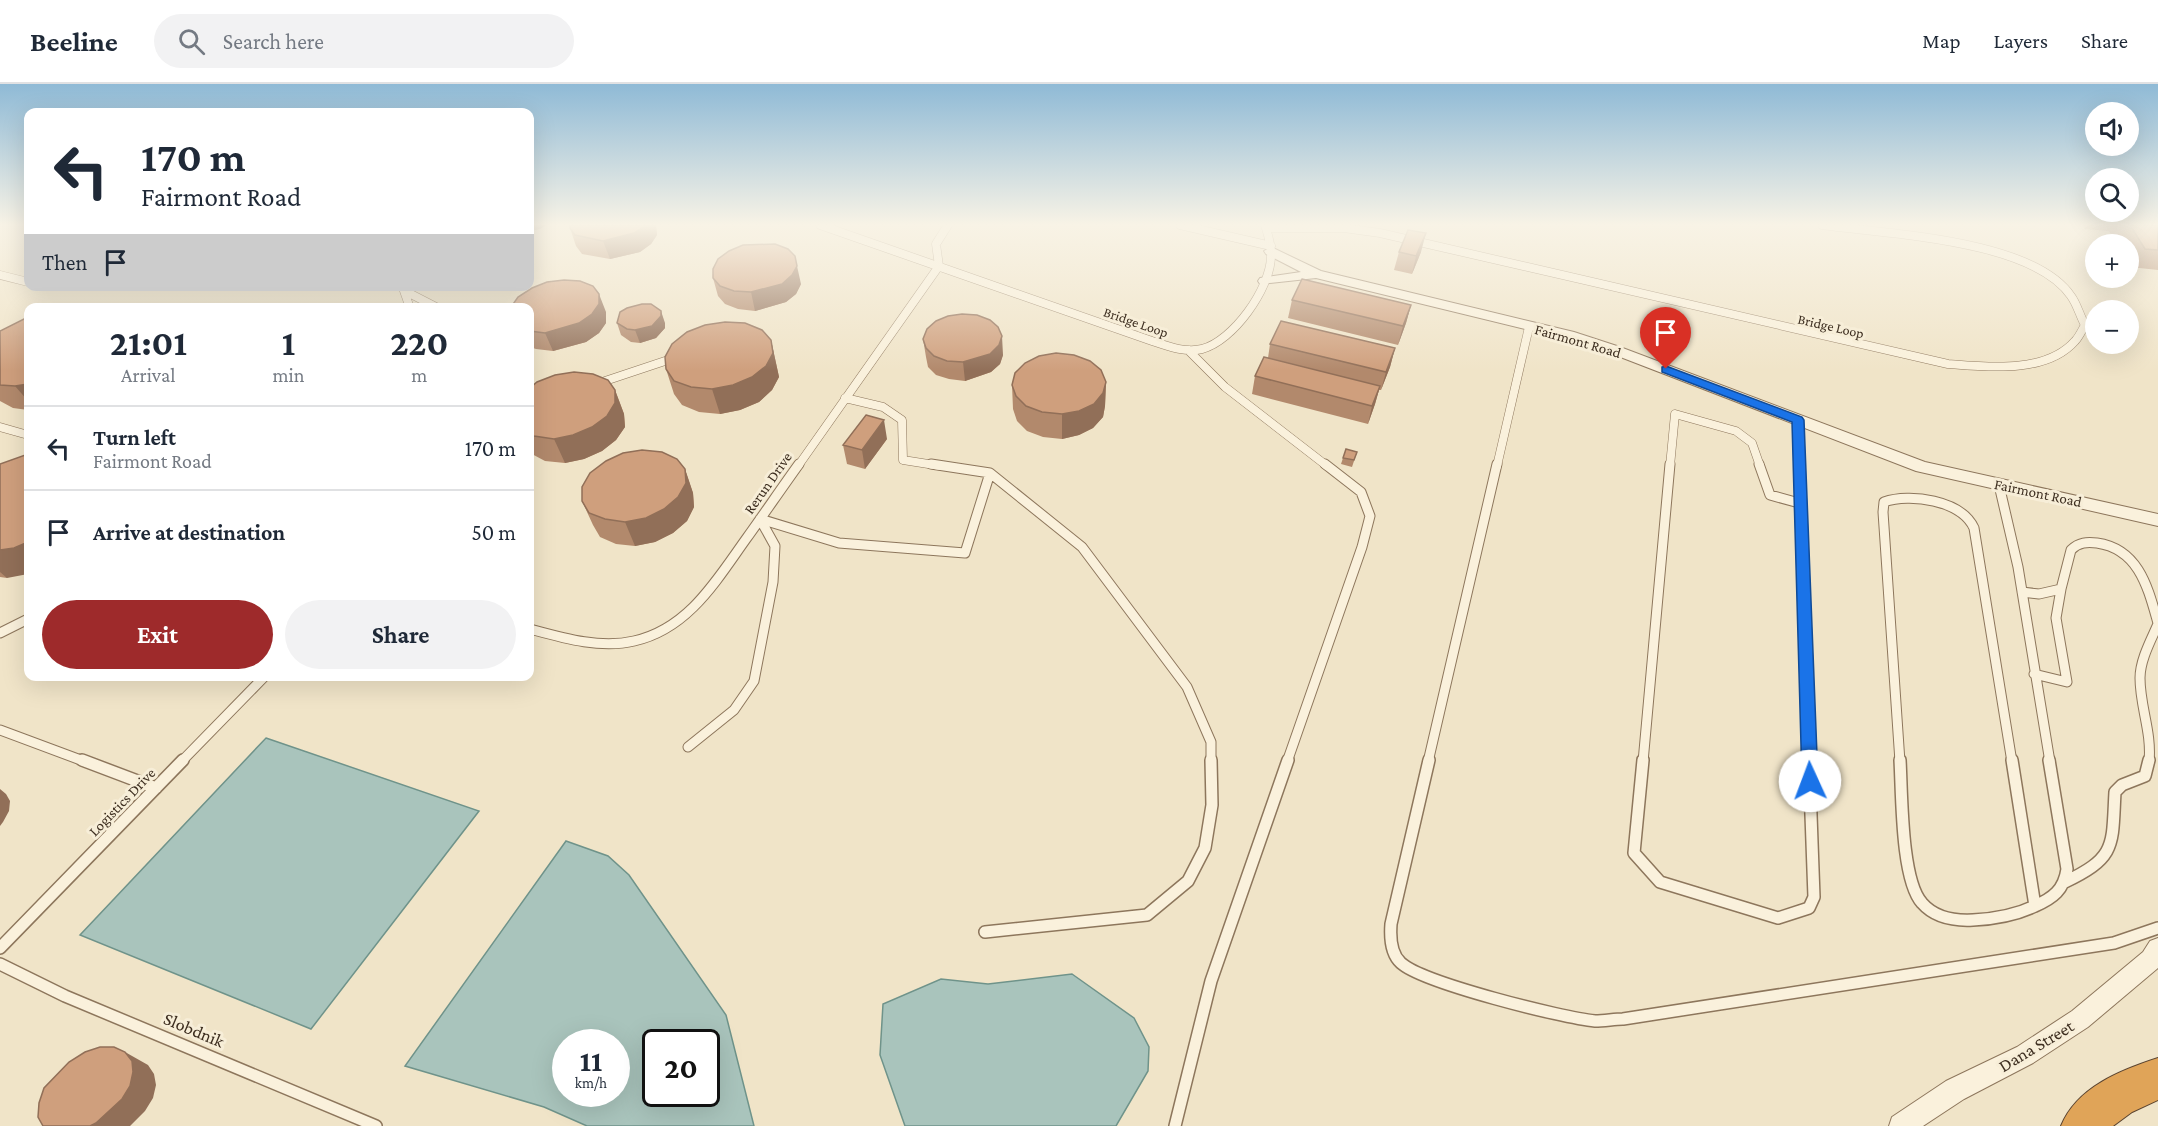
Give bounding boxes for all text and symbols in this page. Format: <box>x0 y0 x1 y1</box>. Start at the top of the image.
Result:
search box <box>154 14 574 68</box>
icon: search <box>175 25 208 58</box>
text: Beeline <box>30 26 118 57</box>
text: Search here <box>223 29 324 54</box>
text: Map <box>1922 29 1961 53</box>
text: Layers <box>1994 29 2048 53</box>
text: Share <box>2081 29 2128 53</box>
map controls <box>2085 102 2139 354</box>
button: sound <box>2085 102 2139 156</box>
icon: left <box>42 132 120 210</box>
text: 170 m <box>141 133 246 180</box>
button: search <box>2085 168 2139 222</box>
text: Fairmont Road <box>141 182 301 212</box>
button: + <box>2085 234 2139 288</box>
icon: arrive <box>99 246 132 279</box>
text: Then <box>42 250 87 275</box>
button: − <box>2085 300 2139 354</box>
street label: Bridge Loop <box>1102 303 1170 341</box>
pin <box>1640 307 1691 369</box>
street label: Bridge Loop <box>1796 311 1866 341</box>
icon: arrive <box>1649 316 1682 349</box>
street label: Fairmont Road <box>1533 321 1623 361</box>
text: 21:01 <box>110 323 187 363</box>
text: 1 <box>282 323 295 363</box>
text: 220 <box>390 323 448 363</box>
text: Arrival <box>121 364 175 386</box>
text: min <box>273 364 305 386</box>
text: m <box>411 364 427 386</box>
text: Turn left <box>93 425 176 450</box>
icon: left <box>42 432 75 465</box>
text: 170 m <box>465 436 516 461</box>
street label: Rerun Drive <box>741 449 795 517</box>
text: Fairmont Road <box>93 450 212 472</box>
street label: Fairmont Road <box>1993 476 2083 510</box>
icon: arrive <box>42 516 75 549</box>
text: Arrive at destination <box>93 520 285 545</box>
text: 50 m <box>471 520 516 545</box>
button: Exit <box>42 600 273 669</box>
button: Share <box>285 600 516 669</box>
position arrow <box>1778 749 1842 813</box>
street label: Logistics Drive <box>86 764 159 840</box>
street label: Slobdnik <box>161 1008 228 1052</box>
street label: Dana Street <box>1995 1015 2078 1076</box>
speed limit sign: 20 <box>642 1029 720 1107</box>
text: 11 <box>580 1044 602 1077</box>
text: km/h <box>575 1075 607 1091</box>

